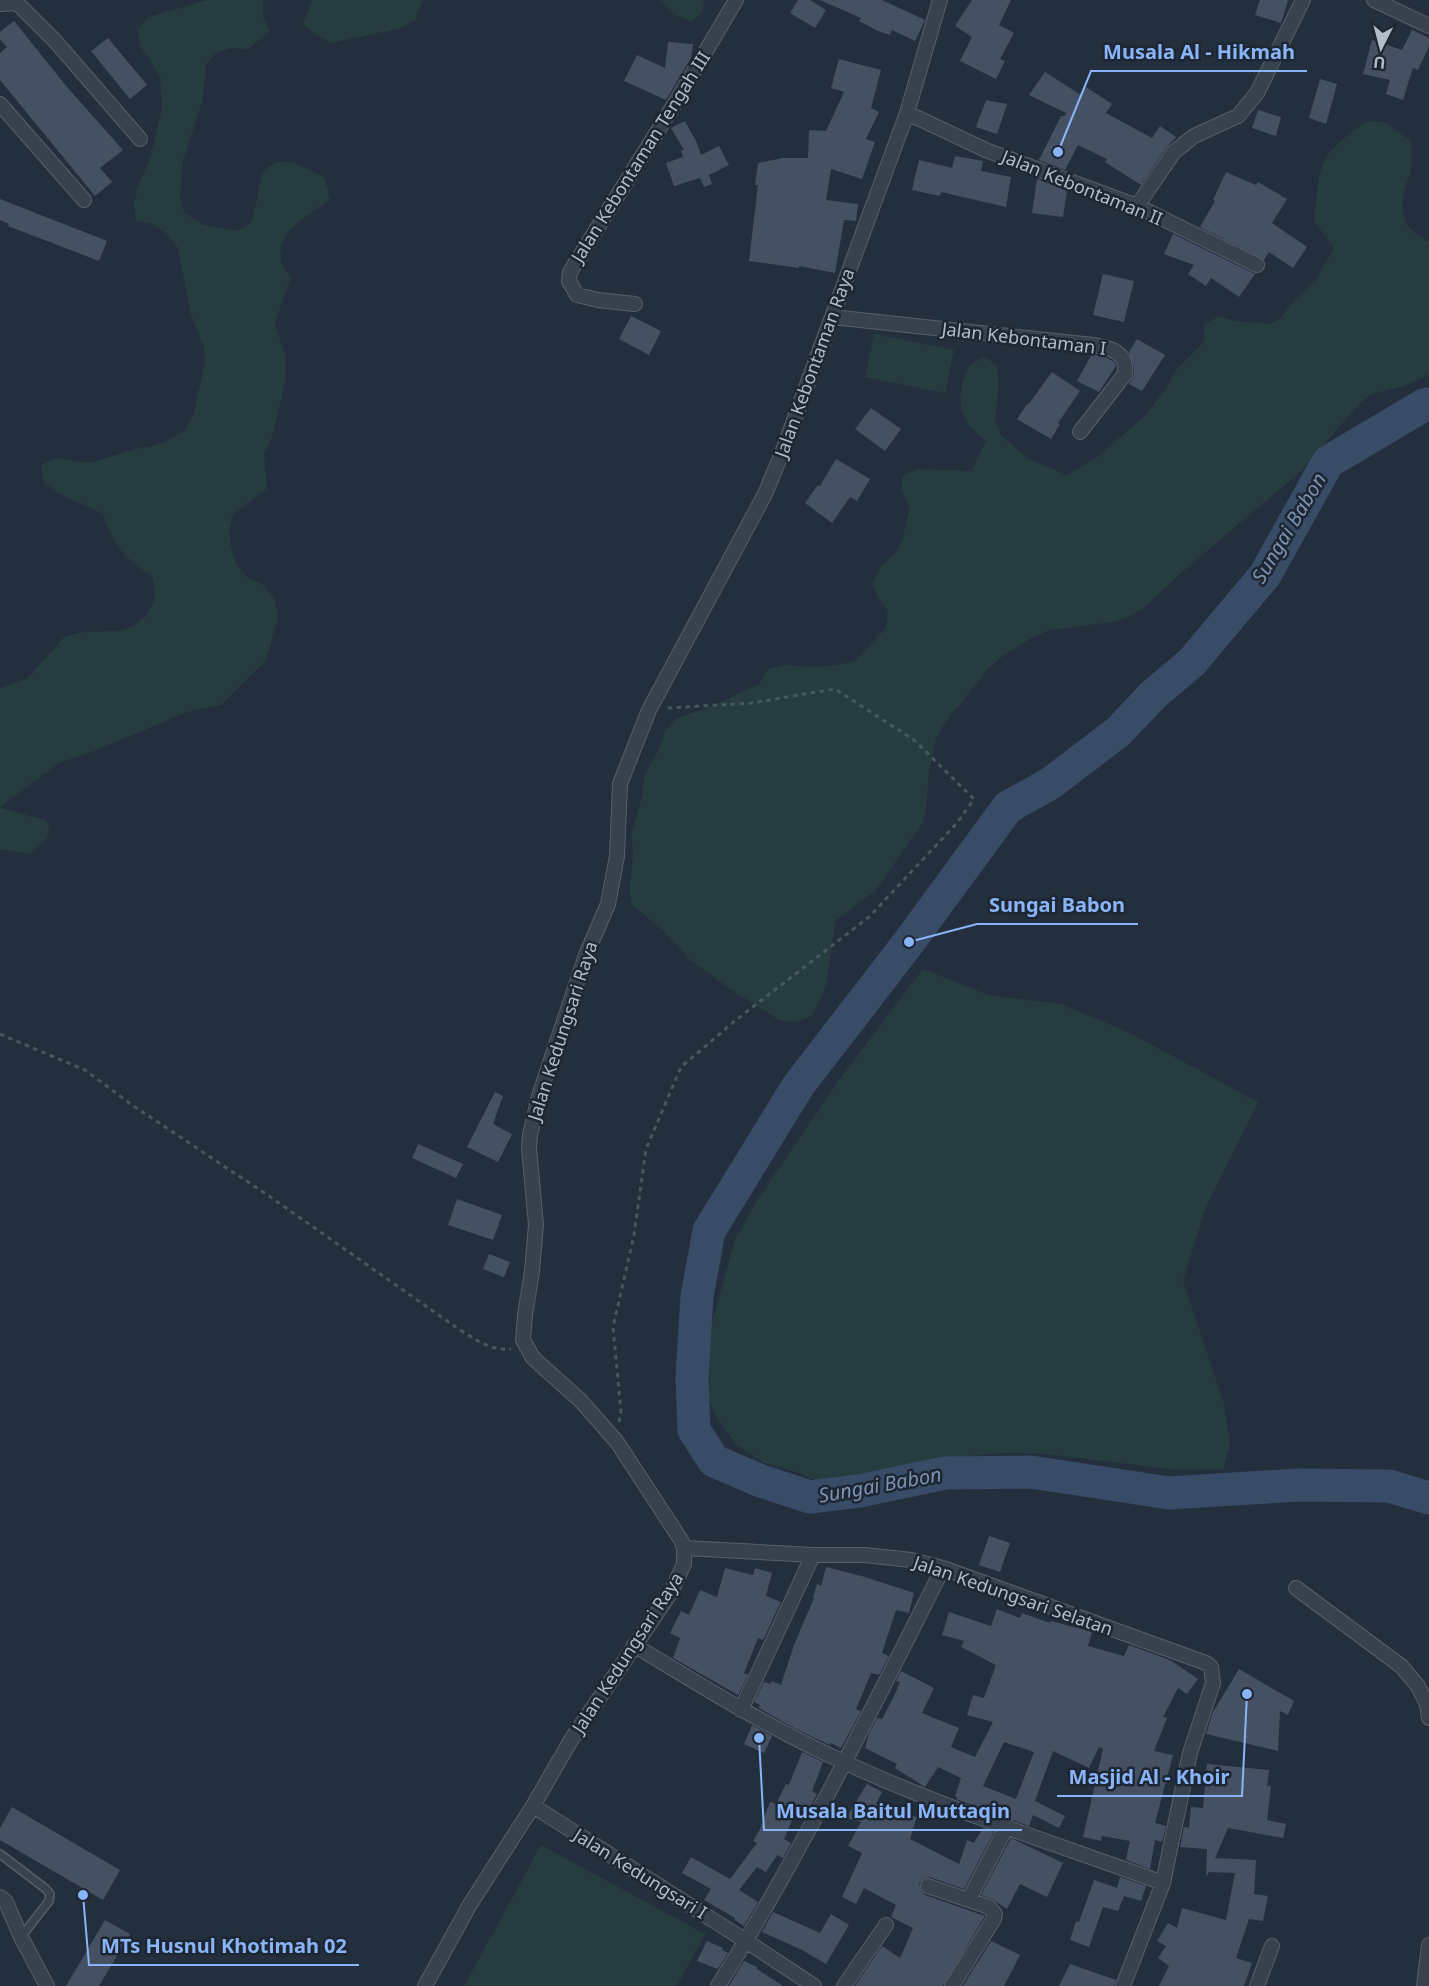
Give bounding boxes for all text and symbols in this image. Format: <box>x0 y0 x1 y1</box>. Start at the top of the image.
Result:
north arrow <box>1351 18 1411 78</box>
callout: Musala Al - Hikmah <box>1091 33 1307 71</box>
text: Musala Al - Hikmah <box>1103 38 1295 65</box>
street label: Jalan Kebontaman Tengah III <box>564 46 715 268</box>
text: U <box>1372 51 1387 74</box>
street label: Jalan Kebontaman II <box>997 143 1166 230</box>
street label: Jalan Kebontaman Raya <box>768 265 860 463</box>
street label: Jalan Kebontaman I <box>939 316 1108 360</box>
water label: Sungai Babon <box>1245 467 1332 588</box>
callout: Sungai Babon <box>977 886 1138 924</box>
text: Sungai Babon <box>989 891 1125 918</box>
street label: Jalan Kedungsari Raya <box>521 938 602 1125</box>
water label: Sungai Babon <box>816 1460 943 1509</box>
street label: Jalan Kedungsari Selatan <box>909 1549 1116 1640</box>
street label: Jalan Kedungsari Raya <box>565 1567 688 1739</box>
callout: Masjid Al - Khoir <box>1057 1758 1242 1796</box>
text: Masjid Al - Khoir <box>1069 1763 1230 1790</box>
callout: Musala Baitul Muttaqin <box>764 1792 1022 1830</box>
text: Musala Baitul Muttaqin <box>776 1797 1010 1824</box>
street label: Jalan Kedungsari I <box>568 1821 712 1924</box>
callout: MTs Husnul Khotimah 02 <box>89 1927 359 1965</box>
text: MTs Husnul Khotimah 02 <box>101 1932 347 1959</box>

